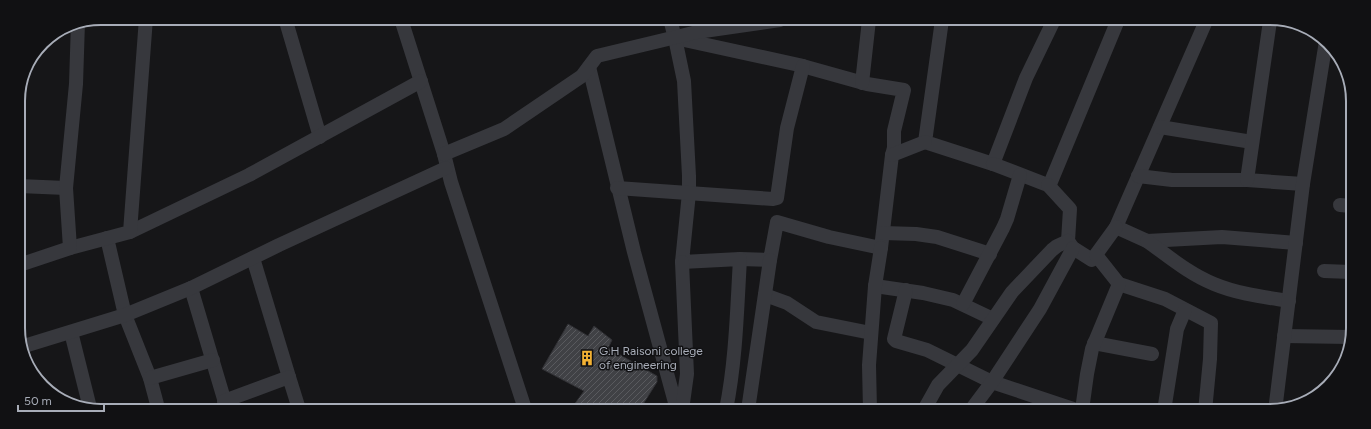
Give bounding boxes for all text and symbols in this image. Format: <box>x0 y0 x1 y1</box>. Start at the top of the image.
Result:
place label: G.H Raisoni college of engineering <box>599 344 703 372</box>
building icon: G.H Raisoni college of engineering <box>578 349 596 367</box>
scale bar <box>18 387 104 413</box>
text: 50 m <box>24 394 52 408</box>

